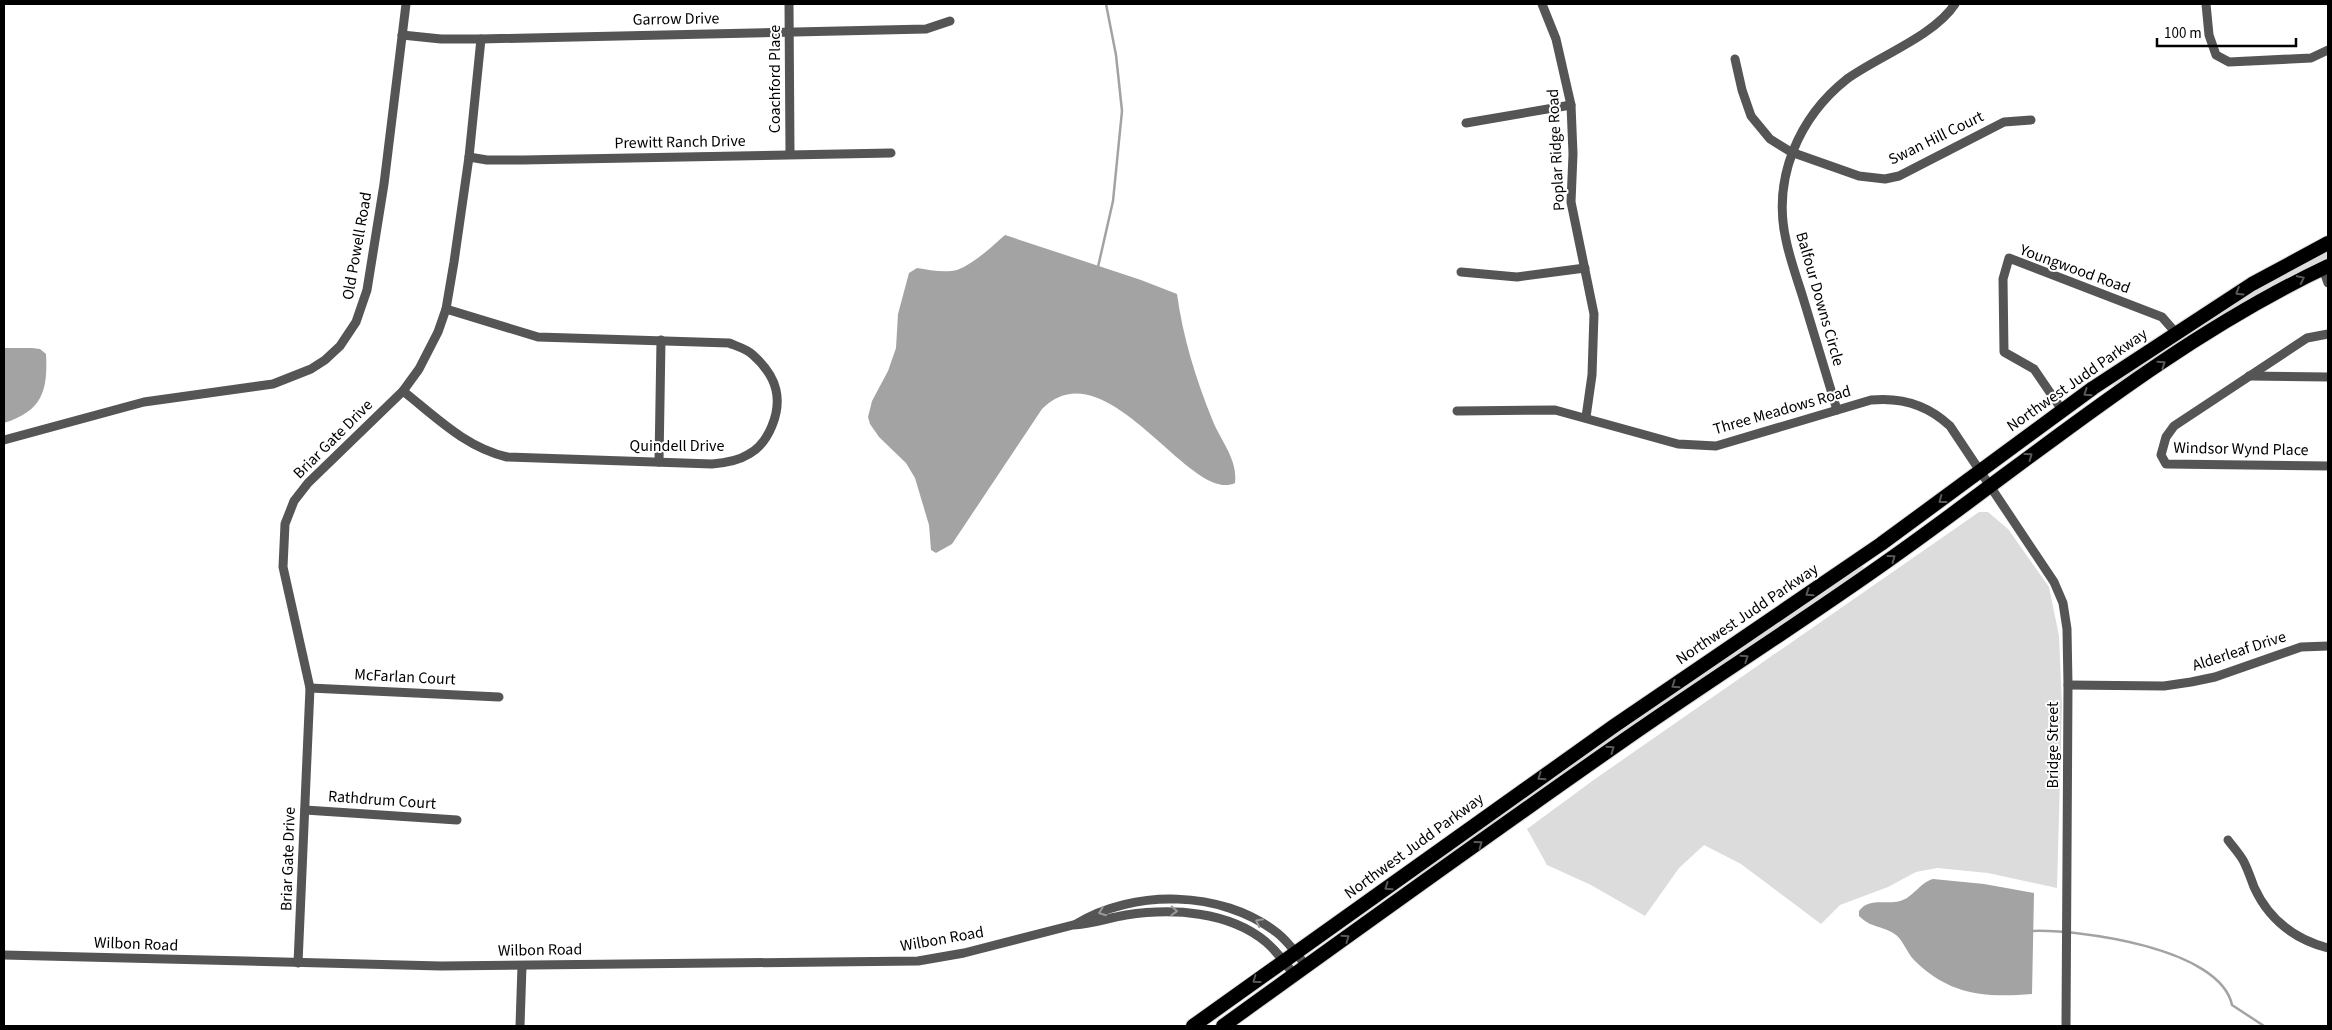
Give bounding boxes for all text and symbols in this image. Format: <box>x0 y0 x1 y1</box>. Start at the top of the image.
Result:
street label: Garrow Drive <box>632 7 720 31</box>
scale bar <box>2157 15 2296 47</box>
text: 100 m <box>2164 23 2202 44</box>
street label: Coachford Place <box>764 25 786 133</box>
street label: Poplar Ridge Road <box>1542 88 1570 212</box>
street label: Swan Hill Court <box>1885 105 1988 170</box>
street label: Prewitt Ranch Drive <box>614 130 746 154</box>
street label: Old Powell Road <box>337 190 377 302</box>
street label: Balfour Downs Circle <box>1790 229 1850 369</box>
street label: Youngwood Road <box>2016 238 2133 299</box>
one-way arrow <box>2296 275 2305 285</box>
one-way arrow <box>2236 286 2245 295</box>
street label: Northwest Judd Parkway <box>2002 323 2152 437</box>
one-way arrow <box>2156 361 2166 370</box>
street label: Three Meadows Road <box>1711 380 1853 440</box>
one-way arrow <box>2083 387 2093 396</box>
street label: Briar Gate Drive <box>288 394 378 484</box>
street label: Quindell Drive <box>630 435 724 457</box>
street label: Windsor Wynd Place <box>2173 437 2309 461</box>
one-way arrow <box>2023 453 2033 462</box>
one-way arrow <box>1938 494 1948 503</box>
one-way arrow <box>1886 555 1896 564</box>
street label: Northwest Judd Parkway <box>1672 558 1823 670</box>
one-way arrow <box>1805 587 1814 597</box>
street label: Alderleaf Drive <box>2189 625 2289 677</box>
one-way arrow <box>1740 655 1749 664</box>
street label: McFarlan Court <box>354 663 457 691</box>
one-way arrow <box>1671 679 1680 688</box>
street label: Bridge Street <box>2042 701 2064 788</box>
one-way arrow <box>1605 746 1615 755</box>
one-way arrow <box>1537 771 1547 780</box>
street label: Rathdrum Court <box>327 785 437 815</box>
street label: Northwest Judd Parkway <box>1340 788 1489 904</box>
street label: Briar Gate Drive <box>275 806 301 912</box>
one-way arrow <box>1473 840 1482 850</box>
one-way arrow <box>1384 881 1394 890</box>
one-way arrow <box>1098 906 1106 916</box>
one-way arrow <box>1170 906 1178 917</box>
one-way arrow <box>1255 918 1264 928</box>
street label: Wilbon Road <box>899 921 985 957</box>
street label: Wilbon Road <box>93 932 179 956</box>
one-way arrow <box>1340 935 1350 944</box>
street label: Wilbon Road <box>498 938 582 962</box>
one-way arrow <box>1252 974 1262 983</box>

